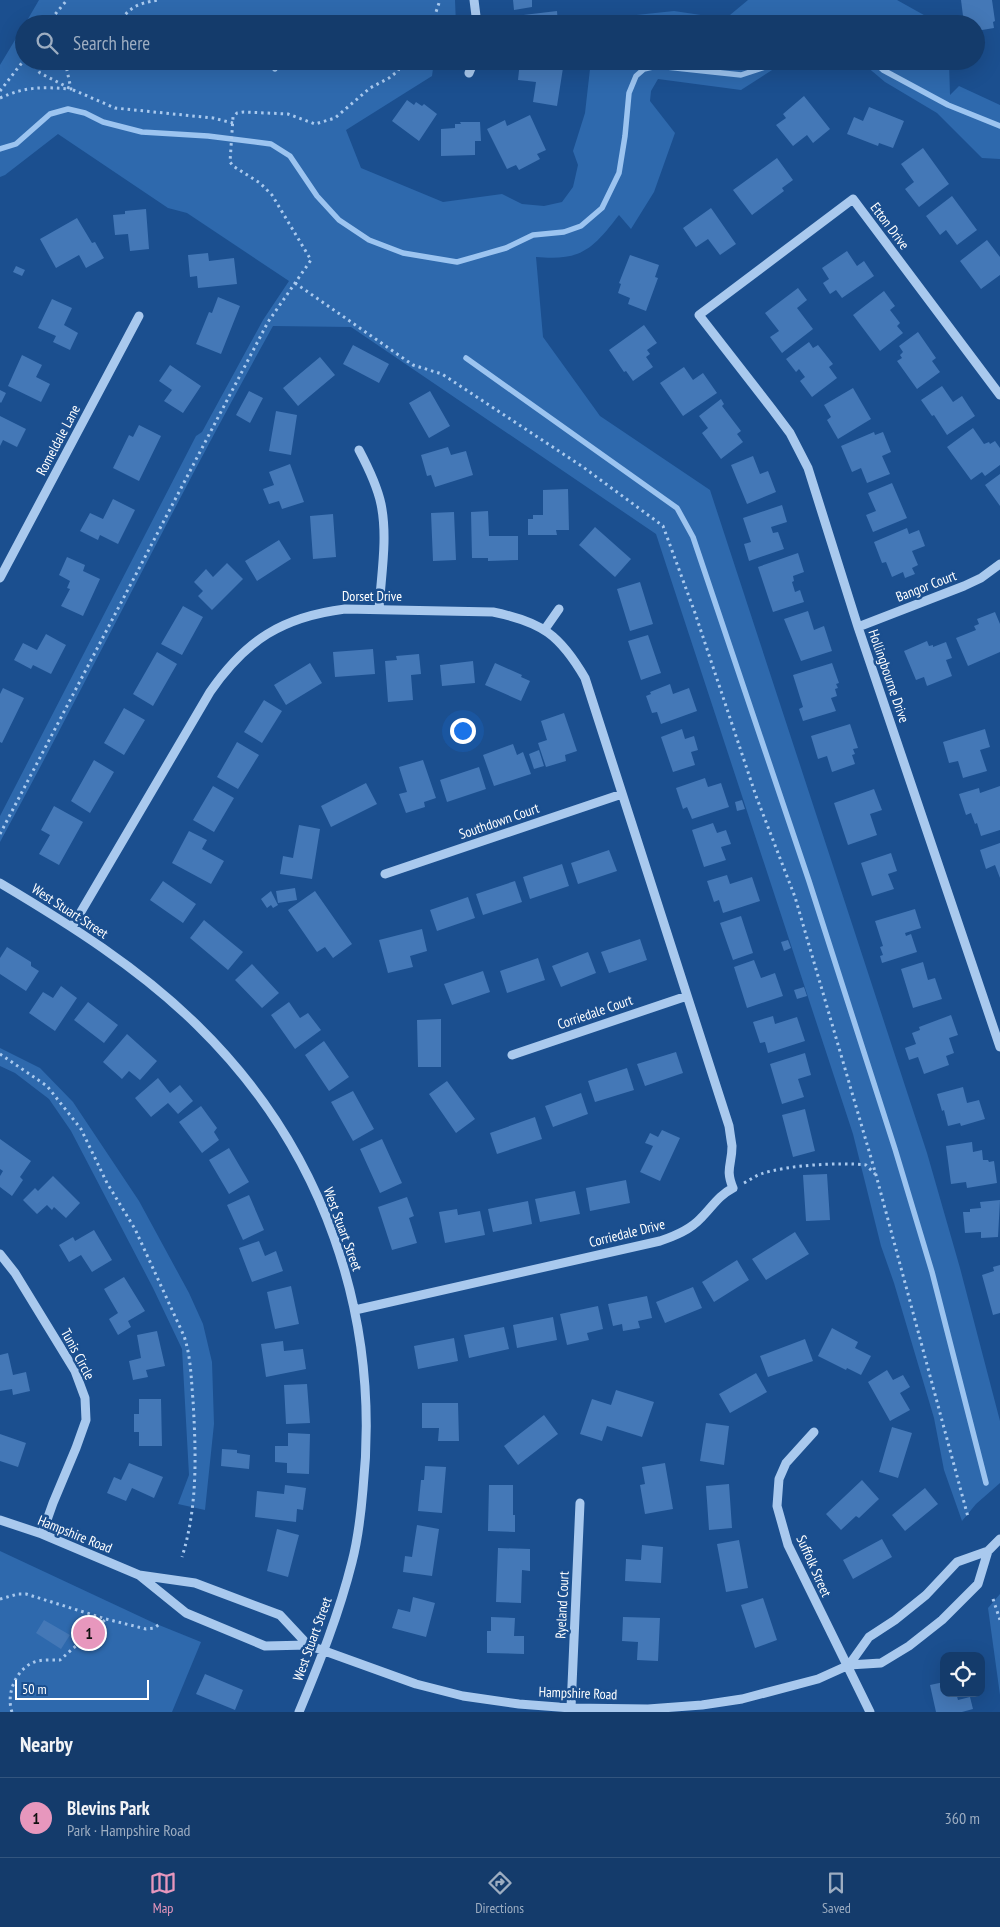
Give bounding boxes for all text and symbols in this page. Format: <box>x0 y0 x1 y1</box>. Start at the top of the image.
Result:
search box <box>15 15 985 70</box>
icon: search <box>33 29 61 57</box>
text: Search here <box>73 31 150 55</box>
street label: Etton Drive <box>867 199 914 253</box>
street label: Romeldale Lane <box>32 402 84 478</box>
street label: Bangor Court <box>893 566 959 606</box>
street label: Dorset Drive <box>342 587 402 605</box>
street label: Hollingbourne Drive <box>865 627 913 725</box>
your location <box>450 718 476 744</box>
street label: Southdown Court <box>457 799 542 843</box>
street label: West Stuart Street <box>28 880 112 943</box>
street label: Corriedale Court <box>555 991 635 1033</box>
street label: West Stuart Street <box>320 1185 367 1273</box>
street label: Corriedale Drive <box>587 1215 667 1251</box>
street label: Tunis Circle <box>57 1325 99 1383</box>
street label: Hampshire Road <box>35 1511 115 1557</box>
street label: Suffolk Street <box>792 1532 836 1600</box>
street label: Ryeland Court <box>551 1571 573 1639</box>
street label: West Stuart Street <box>289 1595 336 1683</box>
pin: 1 <box>73 1614 105 1652</box>
map controls <box>940 1652 985 1697</box>
button: locate <box>940 1652 985 1697</box>
scale bar <box>15 1677 149 1700</box>
text: 50 m <box>22 1680 47 1698</box>
street label: Hampshire Road <box>538 1683 618 1703</box>
text: Nearby <box>20 1731 73 1758</box>
text: Blevins Park <box>67 1796 150 1820</box>
text: 1 <box>32 1808 40 1828</box>
text: 360 m <box>945 1808 980 1828</box>
text: Park · Hampshire Road <box>67 1820 191 1840</box>
tab: Map <box>149 1869 177 1917</box>
tab: Directions <box>475 1869 524 1917</box>
tab: Saved <box>822 1869 851 1917</box>

